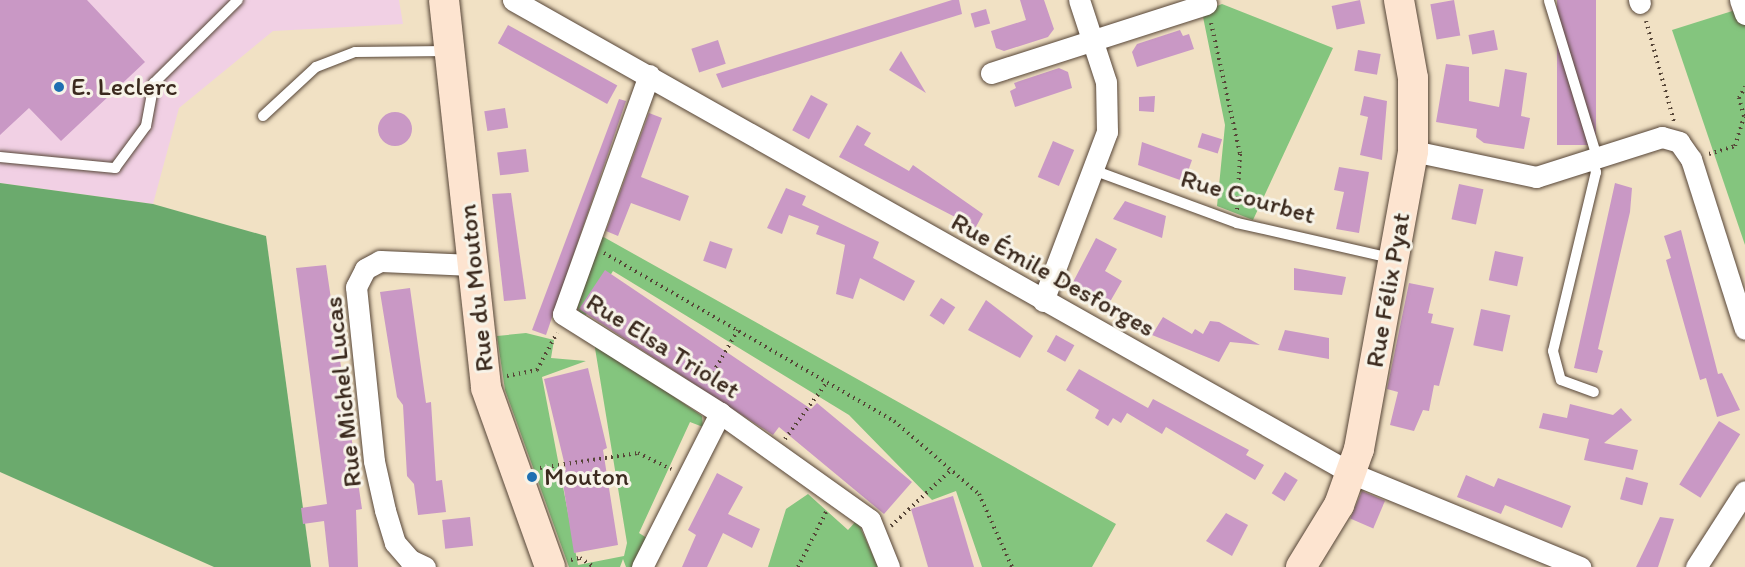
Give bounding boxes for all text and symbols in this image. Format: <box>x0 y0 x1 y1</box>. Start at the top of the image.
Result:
place label: E. Leclerc <box>71 71 178 103</box>
marker: E. Leclerc <box>52 80 66 94</box>
street label: Rue Courbet <box>1177 163 1319 231</box>
street label: Rue du Mouton <box>452 203 500 373</box>
street label: Rue Émile Desforges <box>945 206 1161 344</box>
street label: Rue Félix Pyat <box>1359 211 1417 369</box>
street label: Rue Elsa Triolet <box>581 287 745 405</box>
street label: Rue Michel Lucas <box>318 296 368 488</box>
place label: Mouton <box>544 461 629 493</box>
marker: Mouton <box>525 470 539 484</box>

